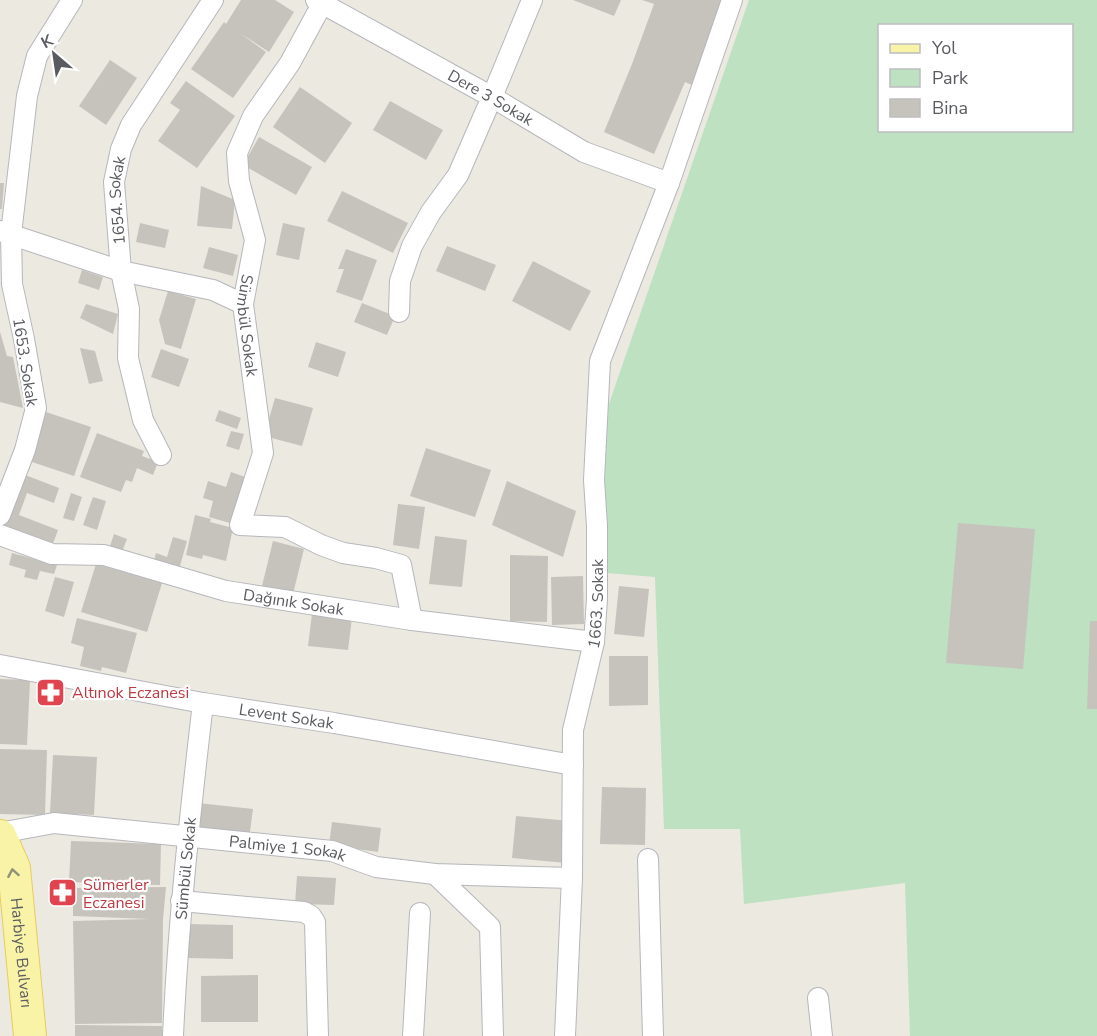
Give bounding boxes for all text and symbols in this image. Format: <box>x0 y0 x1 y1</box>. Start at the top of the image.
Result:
north arrow <box>24 24 84 84</box>
legend <box>878 24 1073 132</box>
text: K <box>37 29 58 54</box>
text: Yol <box>931 36 957 60</box>
street label: Dere 3 Sokak <box>444 65 538 132</box>
text: Park <box>932 66 969 90</box>
text: Bina <box>932 96 968 120</box>
street label: 1654. Sokak <box>104 153 131 246</box>
street label: Sümbül Sokak <box>231 272 263 379</box>
street label: 1653. Sokak <box>7 316 43 409</box>
street label: 1663. Sokak <box>583 558 609 651</box>
street label: Dağınık Sokak <box>242 584 346 621</box>
pharmacy icon: Altınok Eczanesi <box>35 676 67 708</box>
place label: Altınok Eczanesi <box>72 682 189 704</box>
street label: Levent Sokak <box>237 699 336 735</box>
street label: Sümbül Sokak <box>171 815 202 921</box>
street label: Palmiye 1 Sokak <box>228 831 350 868</box>
one-way arrow <box>8 869 20 878</box>
place label: Sümerler Eczanesi <box>83 874 149 914</box>
pharmacy icon: Sümerler Eczanesi <box>46 877 78 909</box>
street label: Harbiye Bulvarı <box>5 897 37 1009</box>

